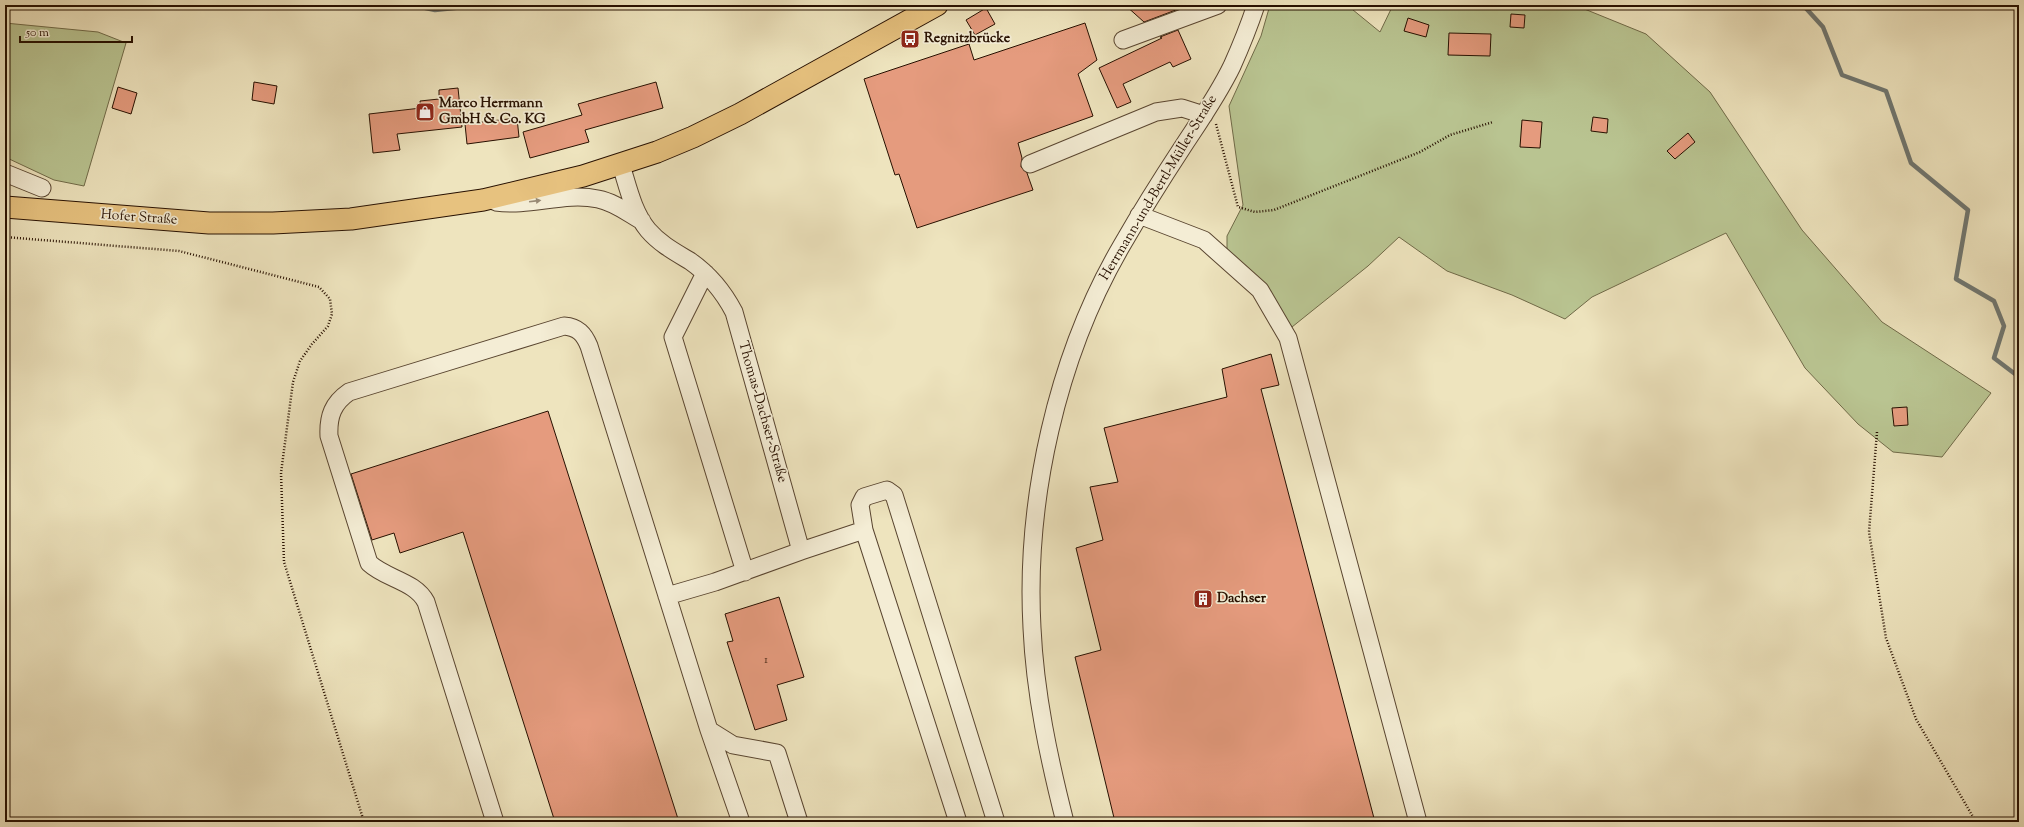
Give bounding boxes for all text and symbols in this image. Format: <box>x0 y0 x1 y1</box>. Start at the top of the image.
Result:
scale bar <box>20 18 132 44</box>
text: 50 m <box>25 24 49 42</box>
bus stop icon: Regnitzbrücke <box>899 28 921 50</box>
place label: Regnitzbrücke <box>924 29 1011 49</box>
street label: Herrmann-und-Bertl-Müller-Straße <box>1095 91 1223 285</box>
place label: Marco Herrmann GmbH & Co. KG <box>439 94 546 130</box>
shop icon: Marco Herrmann GmbH & Co. KG <box>414 101 436 123</box>
one-way arrow <box>529 198 541 204</box>
street label: Hofer Straße <box>100 205 178 231</box>
street label: Thomas-Dachser-Straße <box>732 339 792 485</box>
building icon: Dachser <box>1192 588 1214 610</box>
place label: Dachser <box>1217 589 1267 609</box>
house number: 1 <box>764 651 768 669</box>

